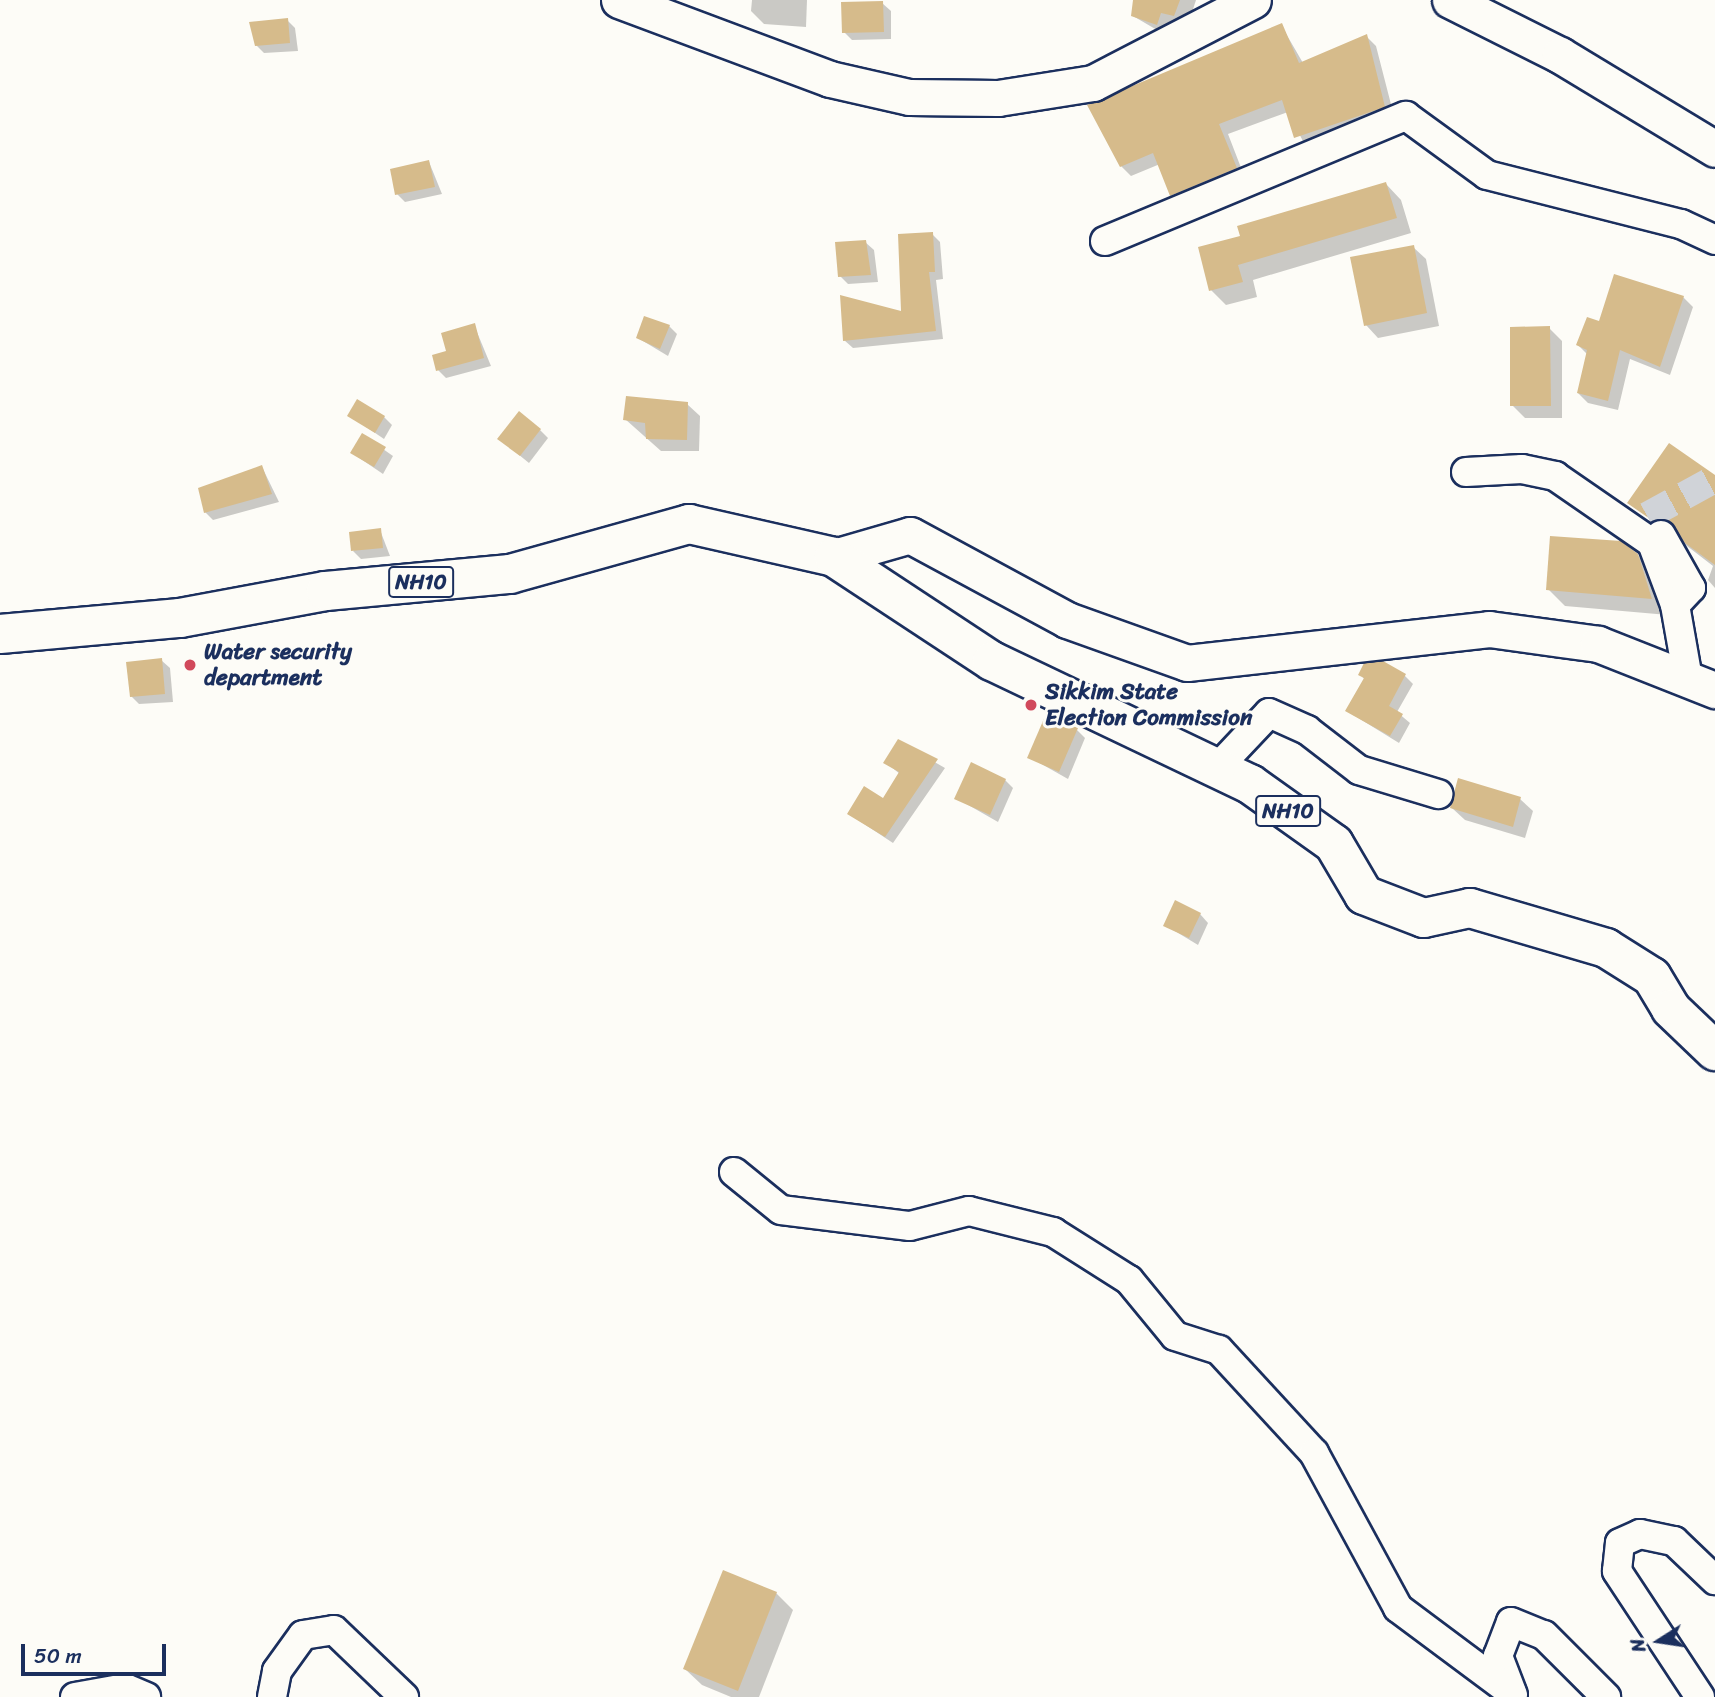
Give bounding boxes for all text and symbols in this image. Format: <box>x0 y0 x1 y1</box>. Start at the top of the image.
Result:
road number: NH10 <box>388 564 454 600</box>
place label: Water security department <box>204 638 355 692</box>
marker: Water security department <box>182 657 198 673</box>
place label: Sikkim State Election Commission <box>1045 678 1251 732</box>
marker: Sikkim State Election Commission <box>1023 697 1039 713</box>
road number: NH10 <box>1255 794 1321 828</box>
north arrow <box>1624 1606 1694 1676</box>
scale bar <box>24 1630 170 1674</box>
text: N <box>1620 1636 1655 1655</box>
text: 50 m <box>34 1637 82 1675</box>

